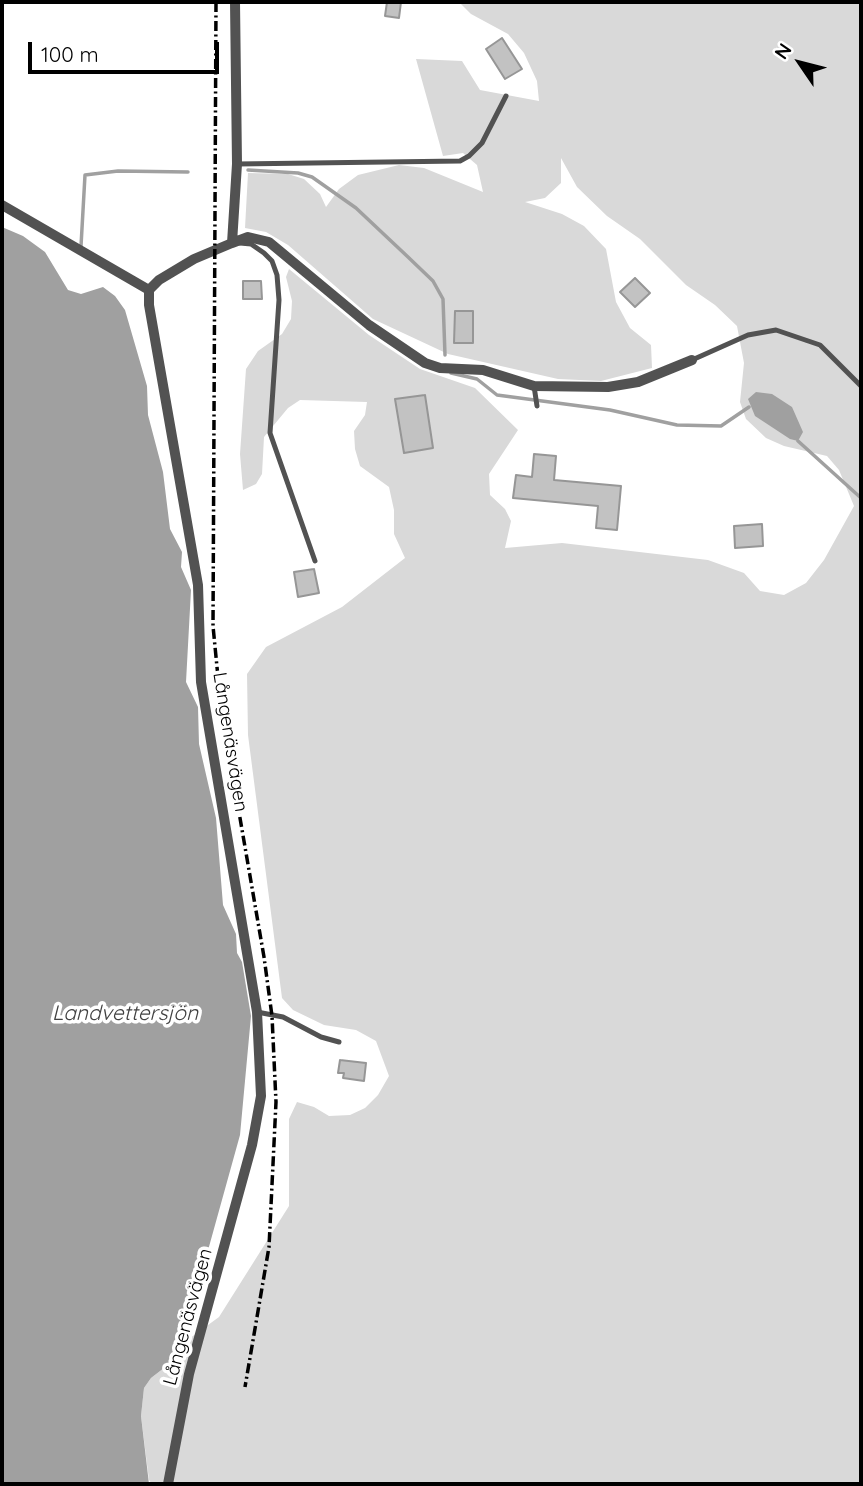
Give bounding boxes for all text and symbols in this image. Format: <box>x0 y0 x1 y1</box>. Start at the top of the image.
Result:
scale bar <box>32 28 222 72</box>
north arrow <box>765 28 835 98</box>
text: N <box>769 38 797 64</box>
text: 100 m <box>41 41 99 67</box>
street label: Långenäsvägen <box>208 671 252 813</box>
water label: Landvettersjön <box>52 1001 198 1027</box>
street label: Långenäsvägen <box>159 1246 217 1388</box>

